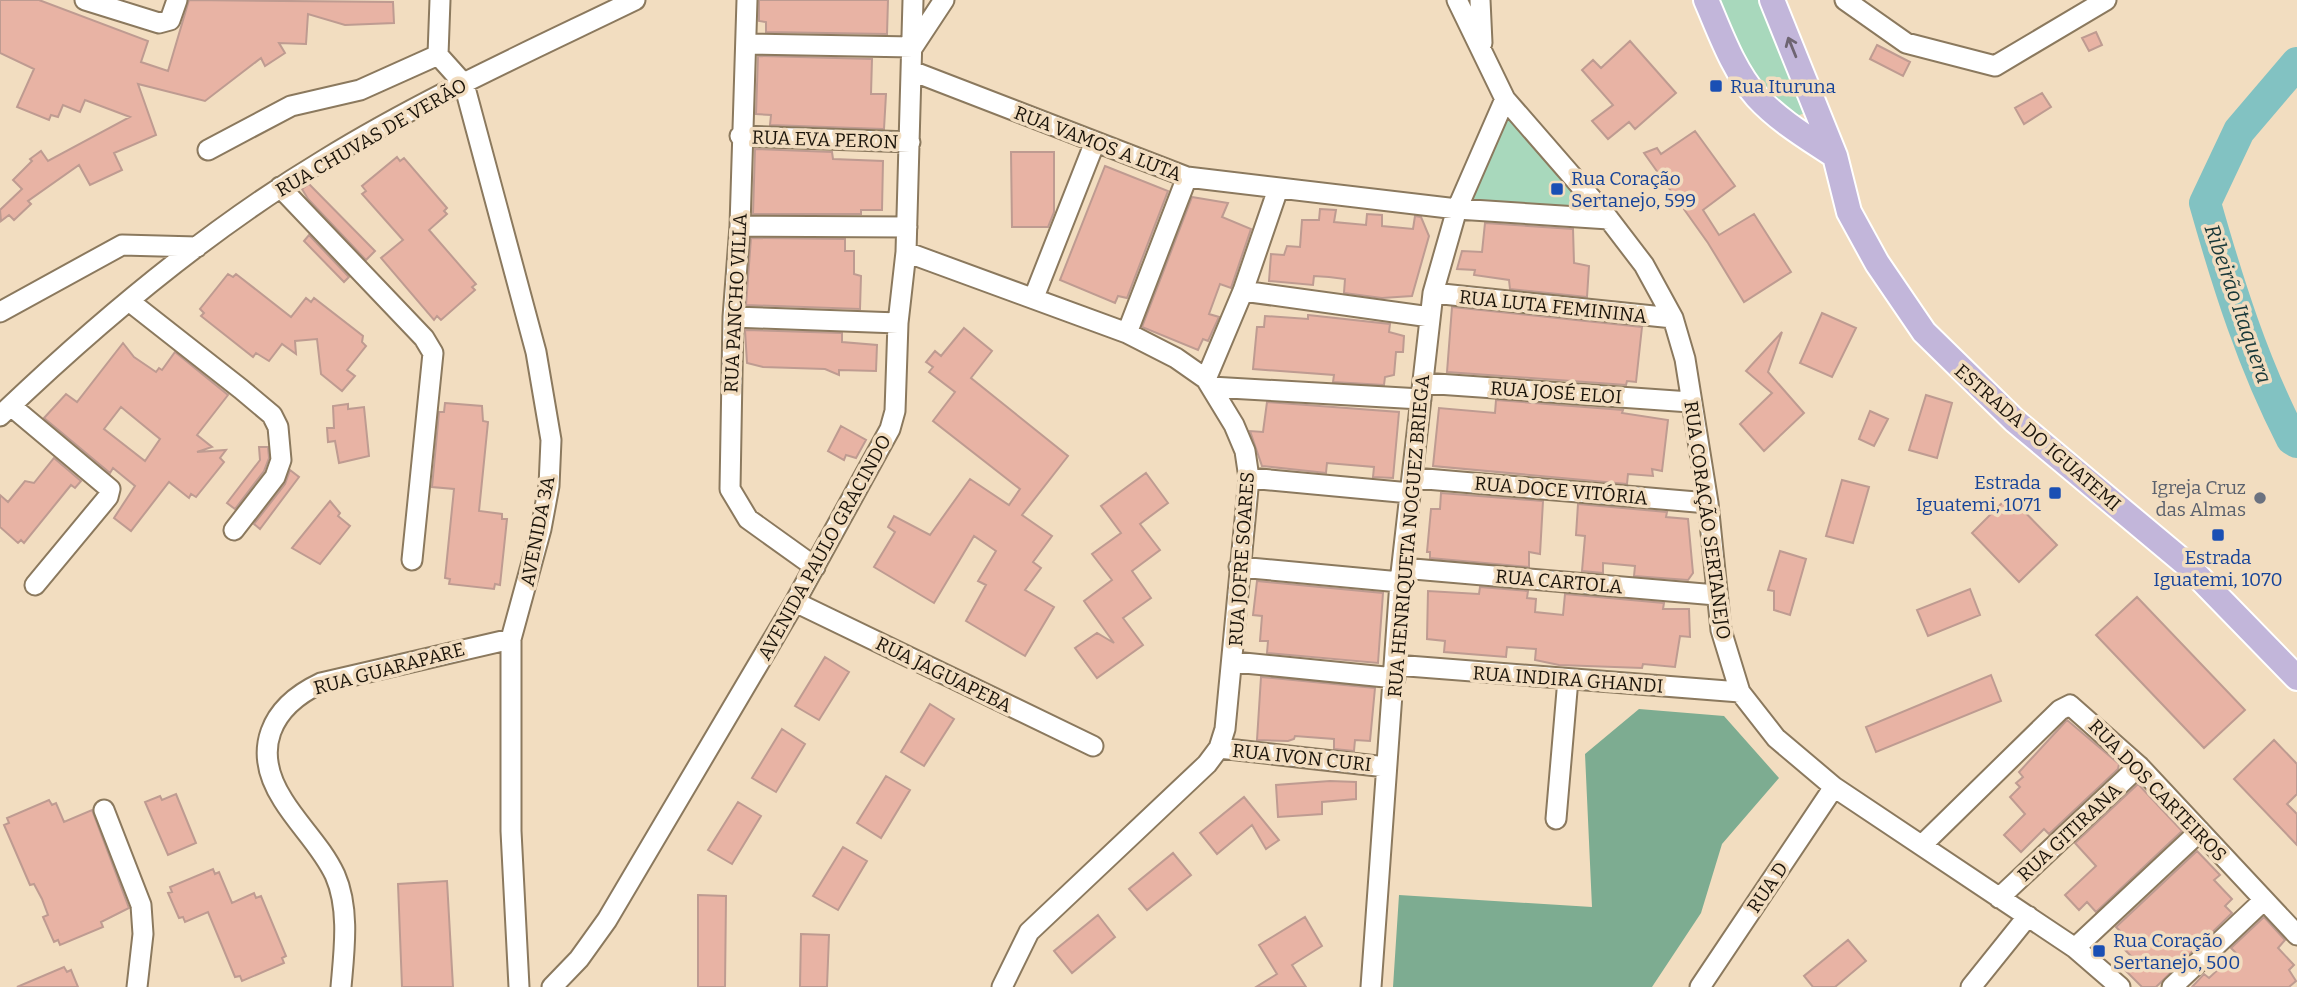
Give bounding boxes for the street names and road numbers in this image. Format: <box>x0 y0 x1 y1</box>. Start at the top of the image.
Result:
street label: RUA CHUVAS DE VERÃO <box>272 73 471 202</box>
street label: RUA VAMOS A LUTA <box>1011 101 1185 186</box>
street label: RUA EVA PERON <box>751 125 899 154</box>
street label: RUA PANCHO VILLA <box>719 212 752 393</box>
street label: RUA LUTA FEMININA <box>1458 285 1648 328</box>
street label: ESTRADA DO IGUATEMI <box>1950 359 2125 516</box>
street label: RUA HENRIQUETA NOGUEZ BRIEGA <box>1383 373 1434 699</box>
street label: RUA JOSÉ ELOI <box>1489 376 1623 409</box>
street label: RUA CORAÇÃO SERTANEJO <box>1679 399 1736 641</box>
street label: AVENIDA PAULO GRACINDO <box>753 431 896 664</box>
street label: RUA JOFRE SOARES <box>1224 471 1259 647</box>
street label: RUA DOCE VITÓRIA <box>1473 471 1649 510</box>
street label: AVENIDA 3A <box>516 473 560 588</box>
street label: RUA CARTOLA <box>1494 564 1624 599</box>
street label: RUA JAGUAPEBA <box>872 632 1016 718</box>
street label: RUA GUARAPARE <box>311 637 467 700</box>
street label: RUA INDIRA GHANDI <box>1472 661 1664 698</box>
street label: RUA DOS CARTEIROS <box>2084 714 2231 866</box>
street label: RUA IVON CURI <box>1231 739 1373 776</box>
street label: RUA GITIRANA <box>2013 778 2126 886</box>
street label: RUA D <box>1742 858 1793 917</box>

